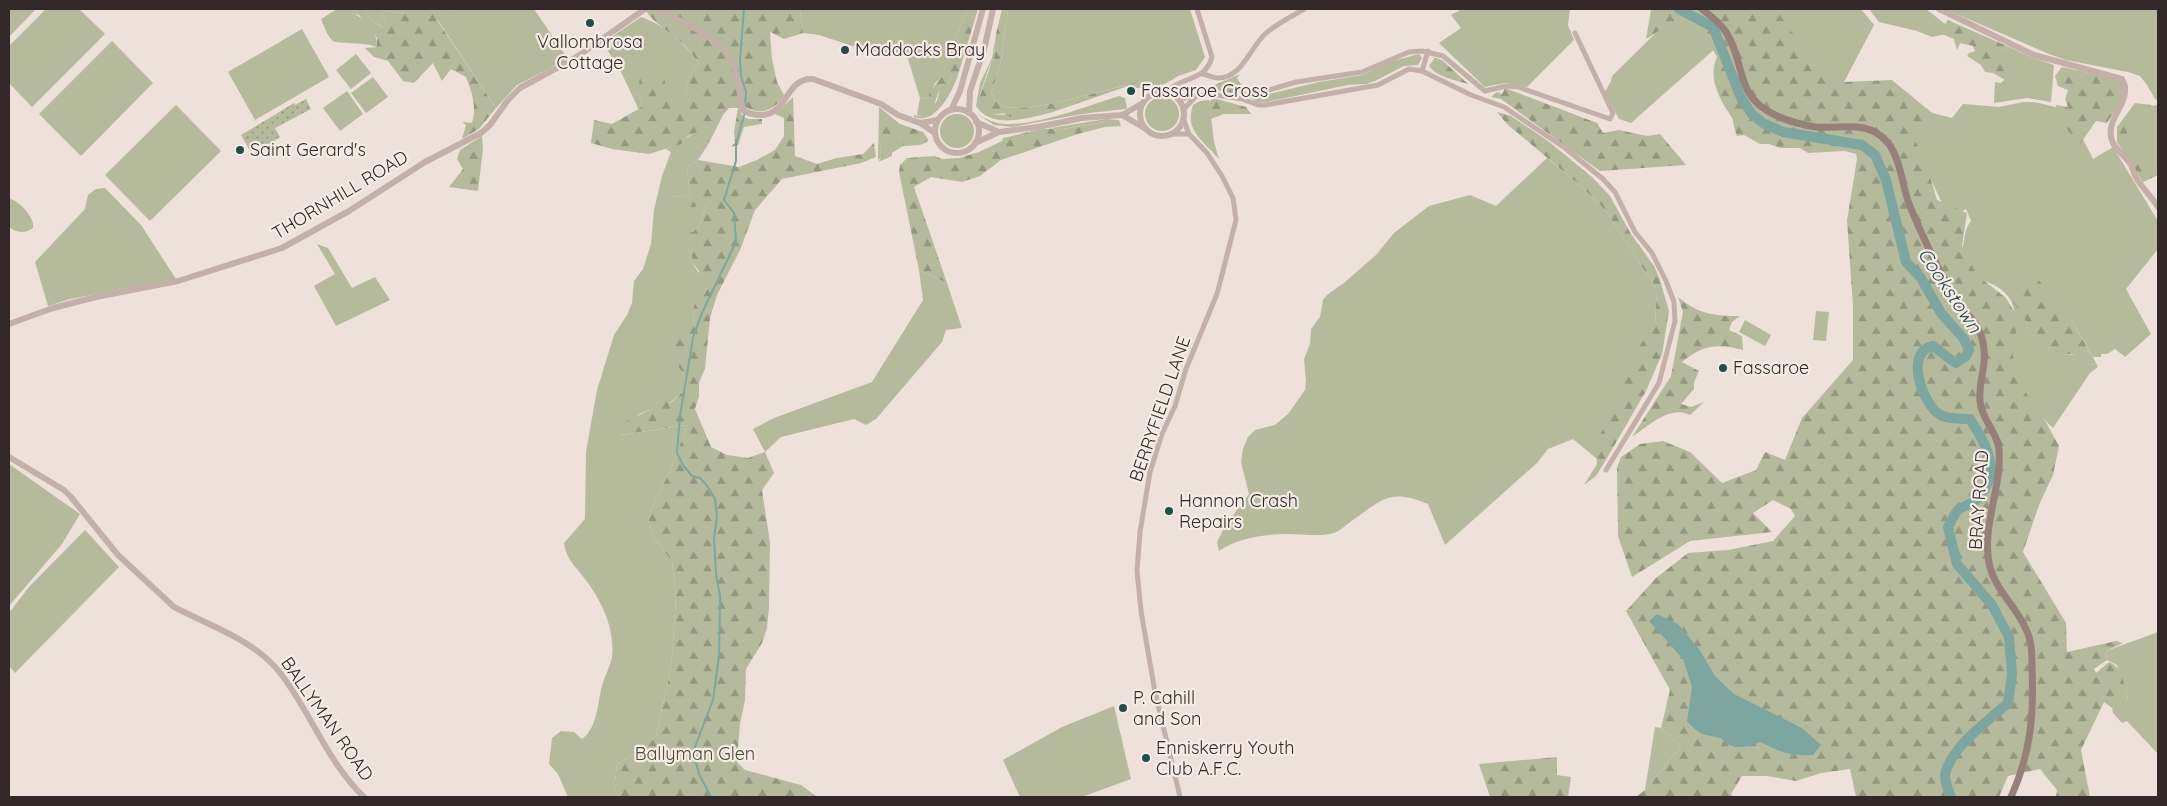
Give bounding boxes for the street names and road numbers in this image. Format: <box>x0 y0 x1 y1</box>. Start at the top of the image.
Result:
street label: THORNHILL ROAD <box>268 145 412 244</box>
street label: BERRYFIELD LANE <box>1124 333 1195 485</box>
street label: BRAY ROAD <box>1964 449 1993 551</box>
street label: BALLYMAN ROAD <box>276 652 379 785</box>

